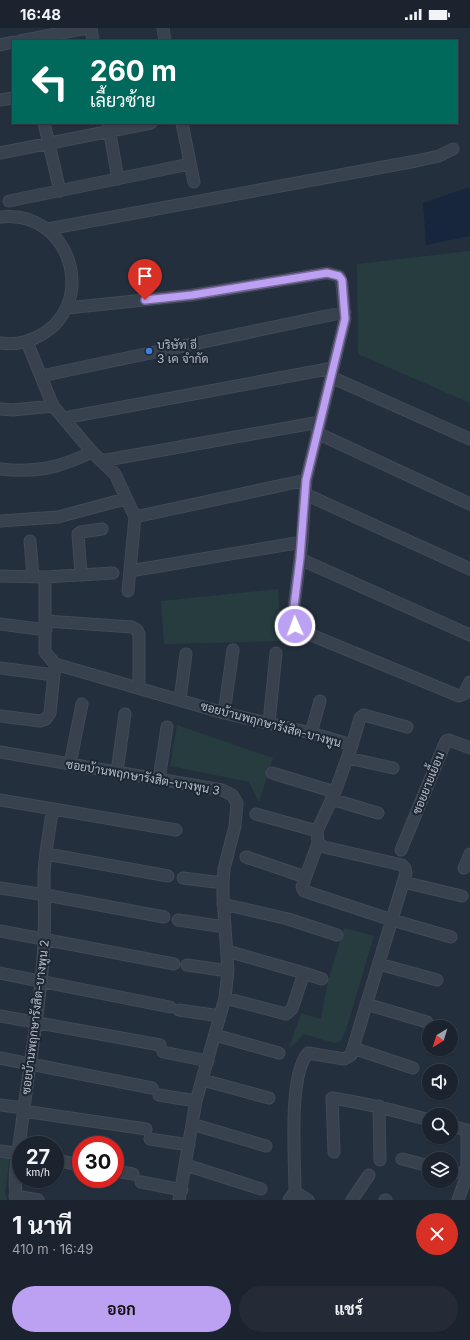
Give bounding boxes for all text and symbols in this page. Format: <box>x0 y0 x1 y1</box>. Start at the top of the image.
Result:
text: 16:48 <box>20 5 61 24</box>
text: 260 m <box>90 54 177 88</box>
icon: left <box>24 56 76 108</box>
text: เลี้ยวซ้าย <box>90 90 156 111</box>
pin <box>128 259 162 300</box>
icon: arrive <box>134 265 156 287</box>
place label: บริษัท อี 3 เค จำกัด <box>157 337 209 366</box>
marker: บริษัท อี 3 เค จำกัด <box>144 346 154 356</box>
position arrow <box>274 605 316 647</box>
street label: ซอยบ้านพฤกษารังสิต-บางพูน <box>199 698 343 751</box>
street label: ซอยยายเยื้อน <box>406 748 447 816</box>
street label: ซอยบ้านพฤกษารังสิต-บางพูน 3 <box>65 756 221 799</box>
street label: ซอยบ้านพฤกษารังสิต-บางพูน 2 <box>18 939 53 1095</box>
north arrow <box>422 1020 458 1056</box>
map controls <box>422 1020 458 1188</box>
button: sound <box>422 1064 458 1100</box>
button: search <box>422 1108 458 1144</box>
speed limit sign: 30 <box>72 1136 124 1188</box>
text: 27 <box>26 1145 50 1169</box>
button: layers <box>422 1152 458 1188</box>
text: km/h <box>26 1166 50 1178</box>
text: 1 นาที <box>12 1211 72 1240</box>
button: close <box>416 1213 458 1255</box>
text: 410 m · 16:49 <box>12 1241 93 1257</box>
button: ออก <box>12 1286 231 1332</box>
button: แชร์ <box>239 1286 458 1332</box>

